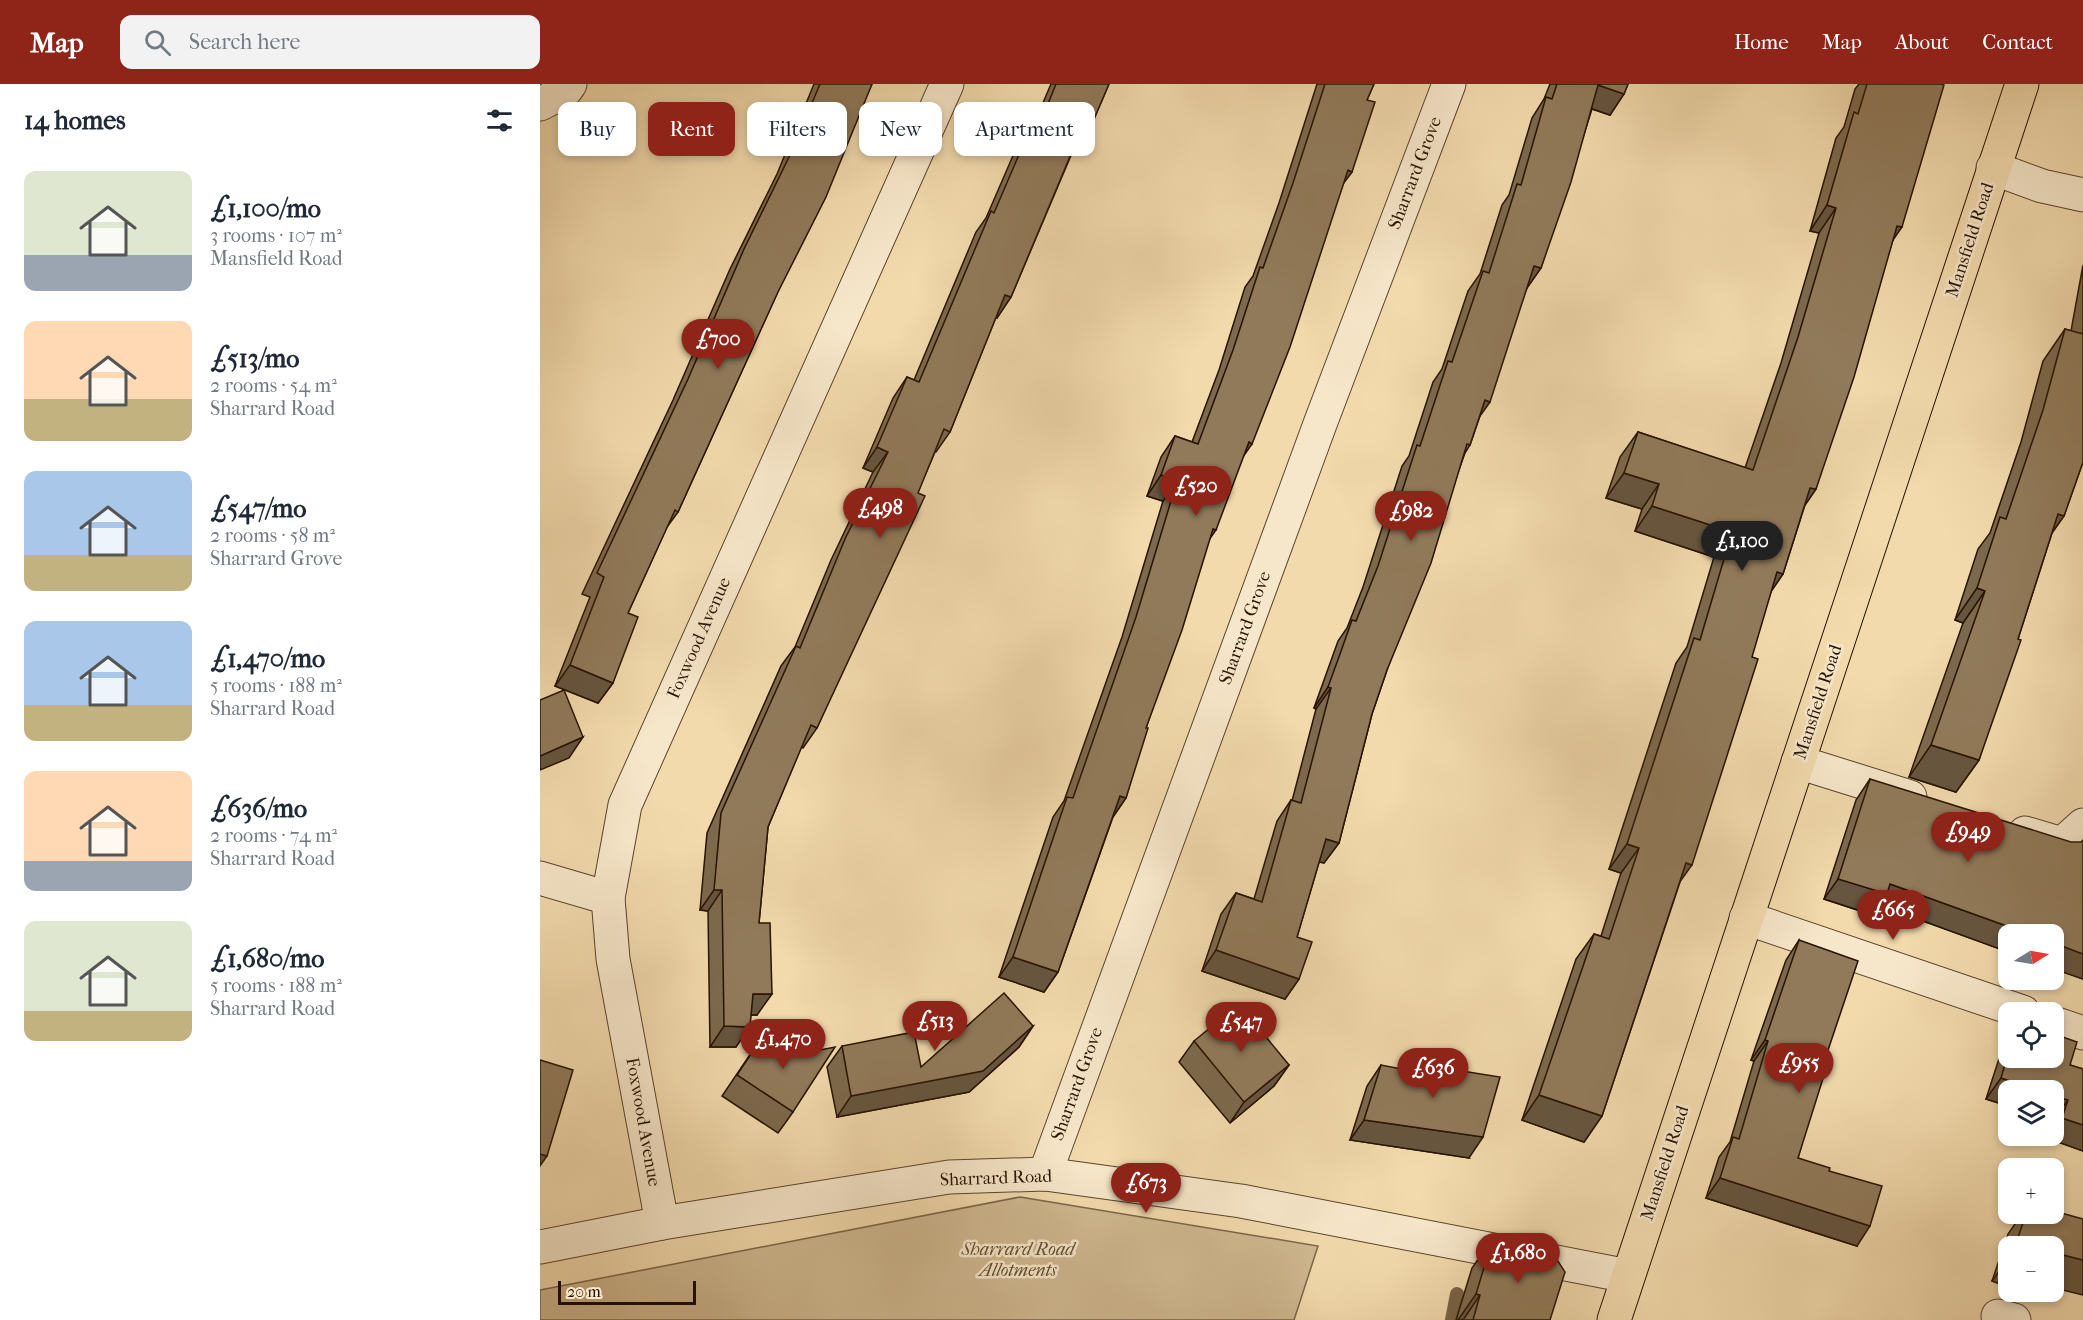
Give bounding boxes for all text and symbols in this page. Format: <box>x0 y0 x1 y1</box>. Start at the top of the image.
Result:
search box <box>120 15 540 69</box>
text: Map <box>30 26 84 59</box>
icon: search <box>141 26 174 59</box>
text: Search here <box>189 29 300 55</box>
text: Home <box>1734 30 1789 54</box>
text: Map <box>1822 30 1862 54</box>
text: About <box>1895 30 1949 54</box>
text: Contact <box>1982 30 2053 54</box>
chip: Buy <box>558 102 636 156</box>
chip: Rent <box>648 102 735 156</box>
chip: Filters <box>747 102 847 156</box>
chip: New <box>859 102 942 156</box>
chip: Apartment <box>954 102 1095 156</box>
icon: filters <box>483 104 516 137</box>
text: 14 homes <box>24 105 126 136</box>
street label: Sharrard Grove <box>1384 114 1446 232</box>
street label: Mansfield Road <box>1942 180 1998 300</box>
text: £1,100/mo <box>210 193 321 224</box>
icon: home <box>72 195 144 267</box>
text: 3 rooms · 107 m² <box>210 224 342 247</box>
text: Mansfield Road <box>210 247 343 270</box>
pin: £700 <box>682 319 754 370</box>
text: £700 <box>696 327 741 350</box>
text: £513/mo <box>210 343 300 374</box>
icon: home <box>72 345 144 417</box>
text: 2 rooms · 54 m² <box>210 374 337 397</box>
text: Sharrard Road <box>210 397 335 420</box>
pin: £520 <box>1160 466 1232 517</box>
text: £520 <box>1174 474 1218 497</box>
pin: £498 <box>844 488 916 539</box>
pin: £982 <box>1375 491 1447 542</box>
text: £547/mo <box>210 493 306 524</box>
icon: home <box>72 495 144 567</box>
text: £498 <box>857 496 903 519</box>
text: £982 <box>1389 499 1433 522</box>
pin: £1,100 <box>1693 521 1791 572</box>
text: 2 rooms · 58 m² <box>210 524 335 547</box>
text: £1,100 <box>1715 529 1769 552</box>
text: Sharrard Grove <box>210 547 342 570</box>
street label: Sharrard Grove <box>1215 568 1275 688</box>
street label: Foxwood Avenue <box>663 574 735 702</box>
street label: Mansfield Road <box>1790 642 1846 762</box>
text: £1,470/mo <box>210 643 325 674</box>
icon: home <box>72 645 144 717</box>
text: 5 rooms · 188 m² <box>210 674 342 697</box>
text: Sharrard Road <box>210 697 335 720</box>
text: £636/mo <box>210 793 307 824</box>
icon: home <box>72 795 144 867</box>
pin: £949 <box>1932 812 2004 863</box>
text: £949 <box>1945 820 1991 843</box>
text: 2 rooms · 74 m² <box>210 824 337 847</box>
text: Sharrard Road <box>210 847 335 870</box>
pin: £665 <box>1857 890 1929 941</box>
text: £665 <box>1871 898 1915 921</box>
north arrow <box>1998 924 2064 990</box>
map controls <box>1998 924 2064 1302</box>
text: £1,680/mo <box>210 943 324 974</box>
icon: home <box>72 945 144 1017</box>
text: 5 rooms · 188 m² <box>210 974 342 997</box>
text: Sharrard Road <box>210 997 335 1020</box>
pin: £513 <box>899 1001 971 1052</box>
pin: £547 <box>1205 1002 1277 1053</box>
button: locate <box>1998 1002 2064 1068</box>
text: £513 <box>916 1009 954 1032</box>
text: £547 <box>1220 1010 1262 1033</box>
pin: £1,470 <box>734 1019 832 1070</box>
street label: Sharrard Grove <box>1047 1024 1107 1144</box>
text: £1,470 <box>754 1027 812 1050</box>
pin: £955 <box>1763 1043 1835 1094</box>
pin: £636 <box>1397 1048 1469 1099</box>
text: £955 <box>1778 1051 1820 1074</box>
street label: Foxwood Avenue <box>621 1056 665 1188</box>
text: £636 <box>1411 1056 1455 1079</box>
button: layers <box>1998 1080 2064 1146</box>
street label: Mansfield Road <box>1637 1103 1693 1223</box>
button: + <box>1998 1158 2064 1224</box>
pin: £673 <box>1110 1163 1182 1214</box>
street label: Sharrard Road <box>939 1166 1053 1190</box>
text: £673 <box>1125 1171 1167 1194</box>
pin: £1,680 <box>1469 1233 1567 1284</box>
button: − <box>1998 1236 2064 1302</box>
park label: Sharrard Road Allotments <box>961 1239 1077 1281</box>
text: £1,680 <box>1490 1241 1546 1264</box>
scale bar <box>558 1278 696 1306</box>
text: 20 m <box>567 1282 601 1301</box>

